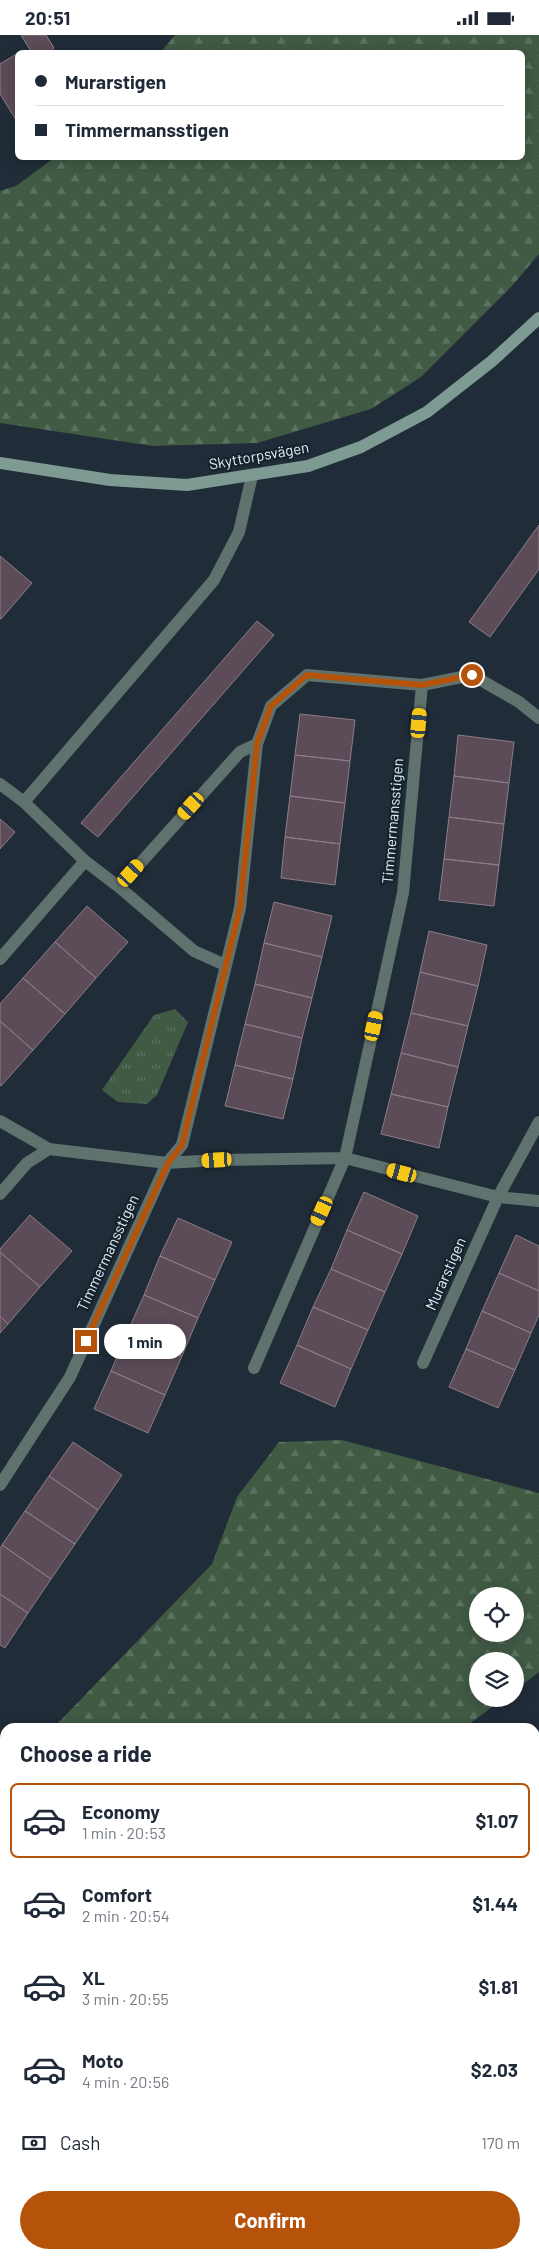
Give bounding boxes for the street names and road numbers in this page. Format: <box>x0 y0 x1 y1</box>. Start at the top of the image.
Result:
street label: Skyttorpsvägen <box>207 437 310 473</box>
street label: Timmermansstigen <box>378 757 406 884</box>
street label: Timmermansstigen <box>72 1192 142 1313</box>
street label: Murarstigen <box>421 1234 469 1313</box>

